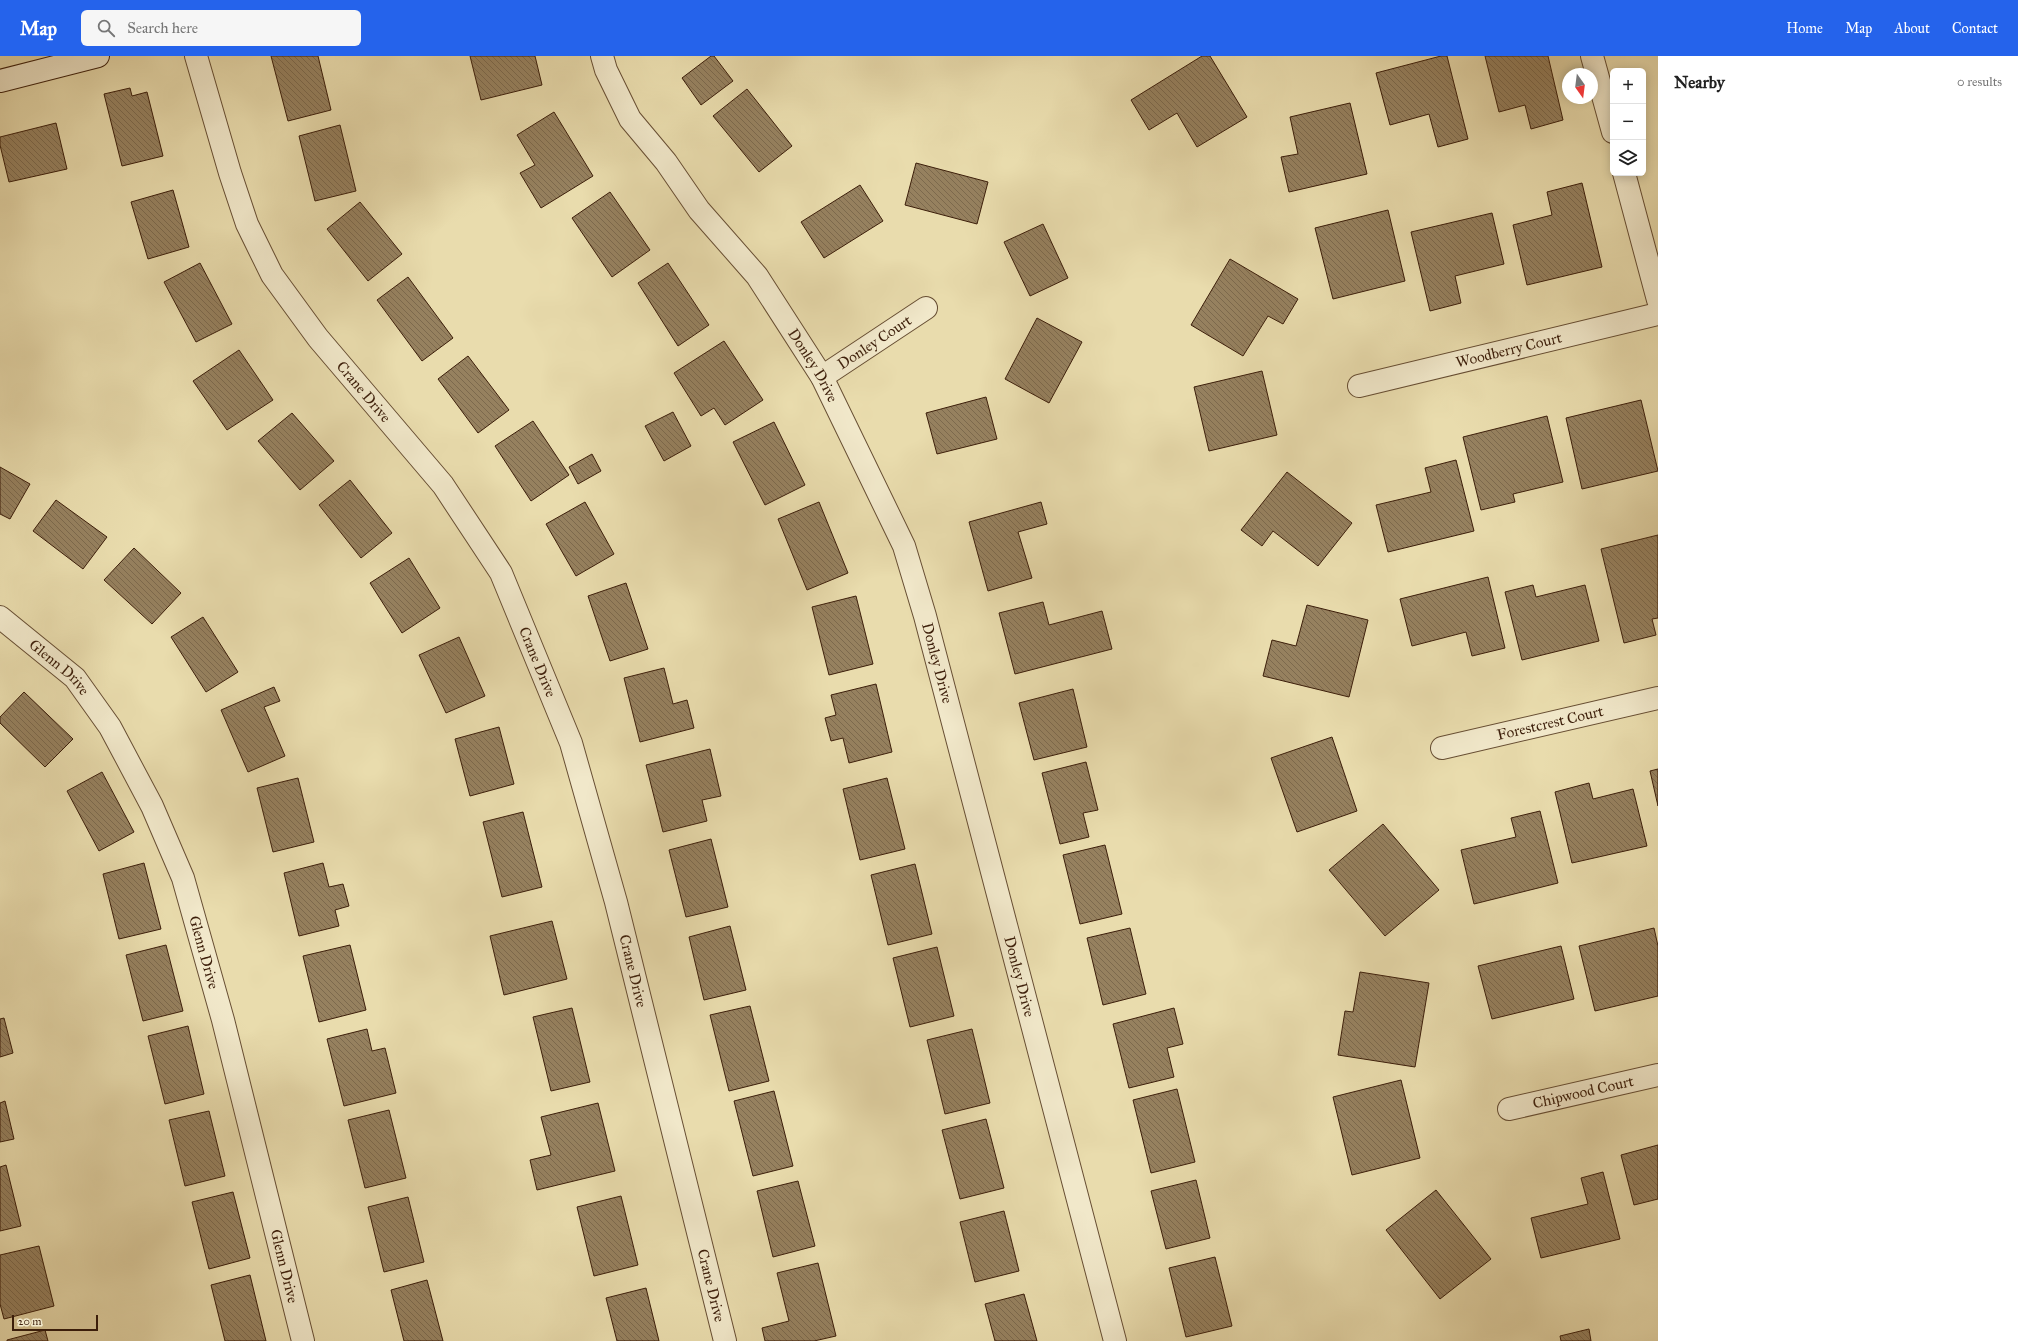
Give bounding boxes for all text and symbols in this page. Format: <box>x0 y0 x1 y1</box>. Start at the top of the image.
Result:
search box <box>81 10 361 46</box>
text: Map <box>20 17 57 40</box>
icon: search <box>95 17 117 39</box>
text: Search here <box>127 19 198 37</box>
text: Home <box>1786 20 1823 37</box>
text: Map <box>1845 20 1872 37</box>
text: About <box>1894 20 1930 37</box>
text: Contact <box>1952 20 1998 37</box>
north arrow <box>1562 68 1598 104</box>
map controls <box>1610 68 1646 176</box>
button: + <box>1610 68 1646 104</box>
text: Nearby <box>1674 72 1725 93</box>
text: 0 results <box>1957 74 2002 90</box>
button: − <box>1610 104 1646 140</box>
button: layers <box>1610 140 1646 176</box>
street label: Donley Court <box>834 311 915 373</box>
street label: Donley Drive <box>784 325 842 405</box>
street label: Woodberry Court <box>1454 328 1564 371</box>
street label: Crane Drive <box>333 358 395 426</box>
street label: Donley Drive <box>918 621 957 705</box>
street label: Crane Drive <box>515 624 560 700</box>
street label: Glenn Drive <box>26 635 93 699</box>
street label: Forestcrest Court <box>1495 702 1606 744</box>
street label: Glenn Drive <box>185 914 223 991</box>
street label: Crane Drive <box>615 933 651 1009</box>
street label: Donley Drive <box>1000 934 1039 1019</box>
street label: Chipwood Court <box>1531 1072 1636 1112</box>
street label: Glenn Drive <box>267 1227 302 1305</box>
street label: Crane Drive <box>694 1247 729 1324</box>
scale bar <box>12 1313 98 1332</box>
text: 20 m <box>18 1315 41 1328</box>

